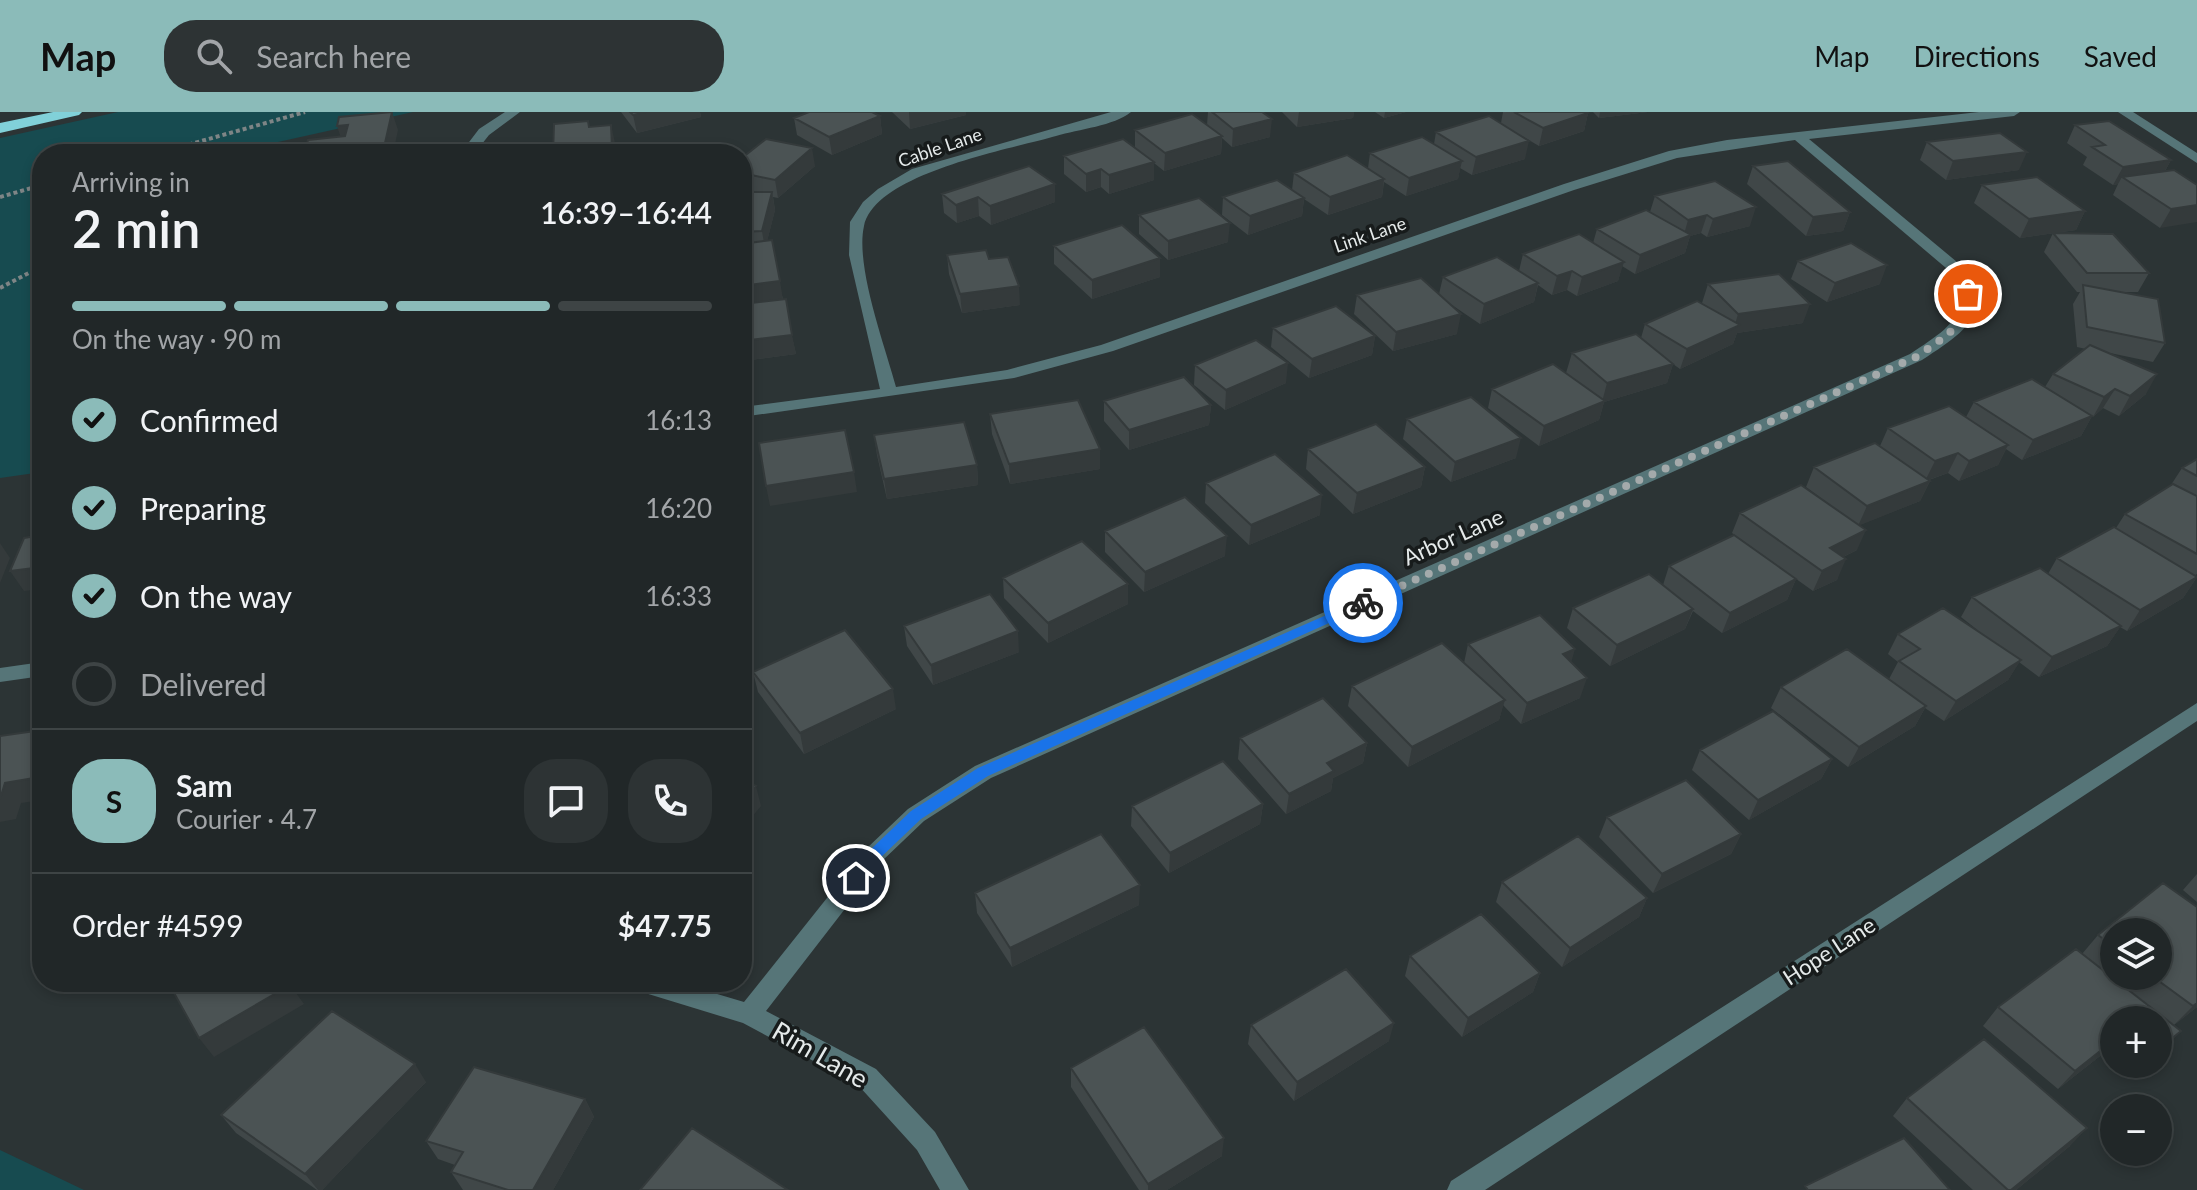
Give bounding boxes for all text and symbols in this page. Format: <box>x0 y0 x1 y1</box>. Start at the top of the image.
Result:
search box <box>164 20 724 92</box>
text: Map <box>40 33 116 79</box>
icon: search <box>192 34 236 78</box>
text: Search here <box>256 38 411 74</box>
text: Map <box>1814 39 1869 73</box>
text: Directions <box>1913 39 2040 73</box>
text: Saved <box>2084 39 2157 73</box>
street label: Cable Lane <box>895 122 984 172</box>
text: Arriving in <box>72 166 190 198</box>
text: 16:39–16:44 <box>540 194 712 230</box>
text: 2 min <box>72 197 200 259</box>
street label: Link Lane <box>1331 211 1409 257</box>
pin <box>1934 260 2002 328</box>
icon: bag <box>1946 272 1990 316</box>
text: On the way · 90 m <box>72 323 281 355</box>
icon: check <box>72 398 116 442</box>
text: Confirmed <box>140 402 279 438</box>
text: 16:13 <box>645 404 712 436</box>
icon: check <box>72 486 116 530</box>
text: Preparing <box>140 490 266 526</box>
text: 16:20 <box>645 492 712 524</box>
street label: Arbor Lane <box>1398 502 1507 571</box>
courier <box>1323 563 1403 643</box>
icon: check <box>72 574 116 618</box>
text: On the way <box>140 578 292 614</box>
text: 16:33 <box>645 580 712 612</box>
icon: bike <box>1341 581 1385 625</box>
text: Delivered <box>140 666 267 702</box>
button: chat <box>524 759 608 843</box>
button: phone <box>628 759 712 843</box>
text: Sam <box>176 767 233 803</box>
text: S <box>106 783 122 819</box>
text: Courier · 4.7 <box>176 803 317 835</box>
pin <box>822 844 890 912</box>
icon: home <box>834 856 878 900</box>
text: Order #4599 <box>72 907 244 943</box>
text: $47.75 <box>618 907 712 943</box>
street label: Hope Lane <box>1777 911 1880 990</box>
map controls <box>2100 918 2172 1166</box>
button: layers <box>2100 918 2172 990</box>
button: + <box>2100 1006 2172 1078</box>
street label: Rim Lane <box>767 1014 874 1094</box>
button: − <box>2100 1094 2172 1166</box>

